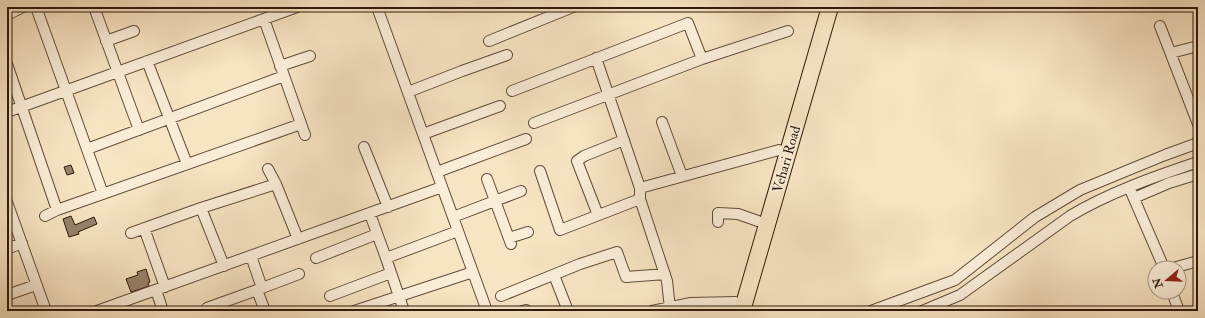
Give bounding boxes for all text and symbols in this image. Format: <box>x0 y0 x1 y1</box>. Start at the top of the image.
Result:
street label: Vehari Road <box>769 124 804 195</box>
north arrow <box>1147 260 1187 300</box>
text: N <box>1150 275 1166 291</box>

